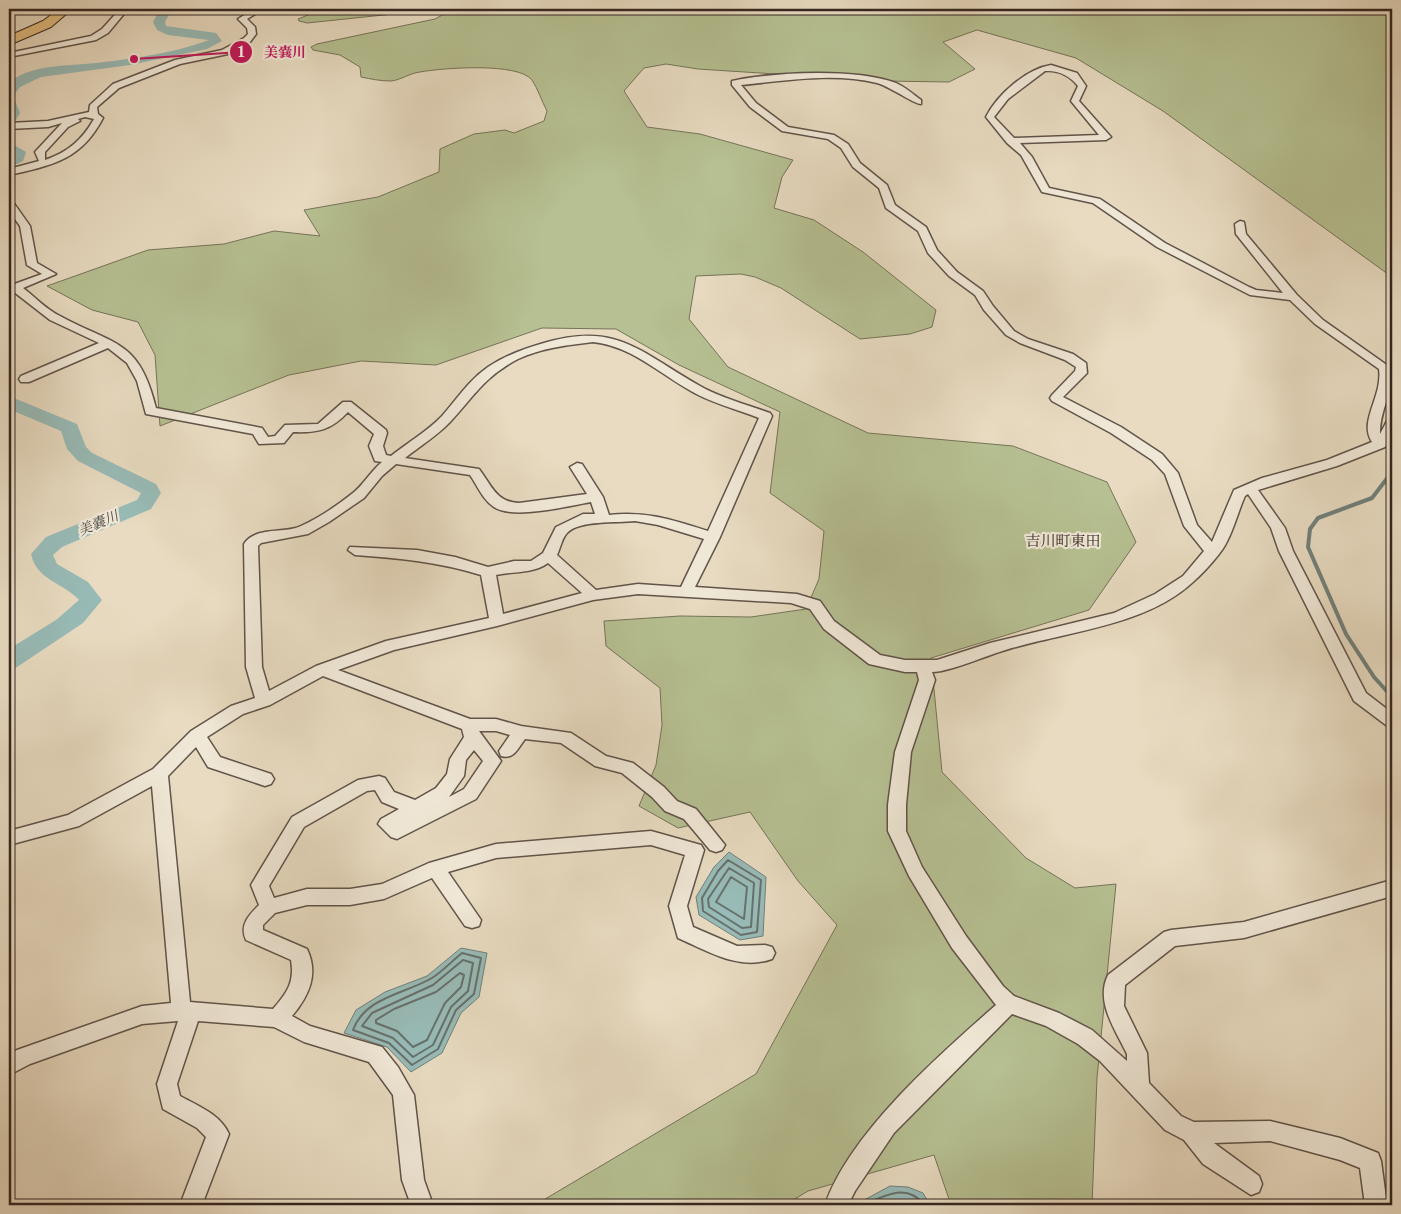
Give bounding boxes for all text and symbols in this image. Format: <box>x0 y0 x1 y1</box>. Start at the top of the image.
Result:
callout: 美嚢川 <box>229 38 316 67</box>
text: 1 <box>238 42 245 61</box>
text: 美嚢川 <box>264 43 306 61</box>
water label: 美嚢川 <box>75 506 123 539</box>
district label: 吉川町東田 <box>1025 531 1101 550</box>

